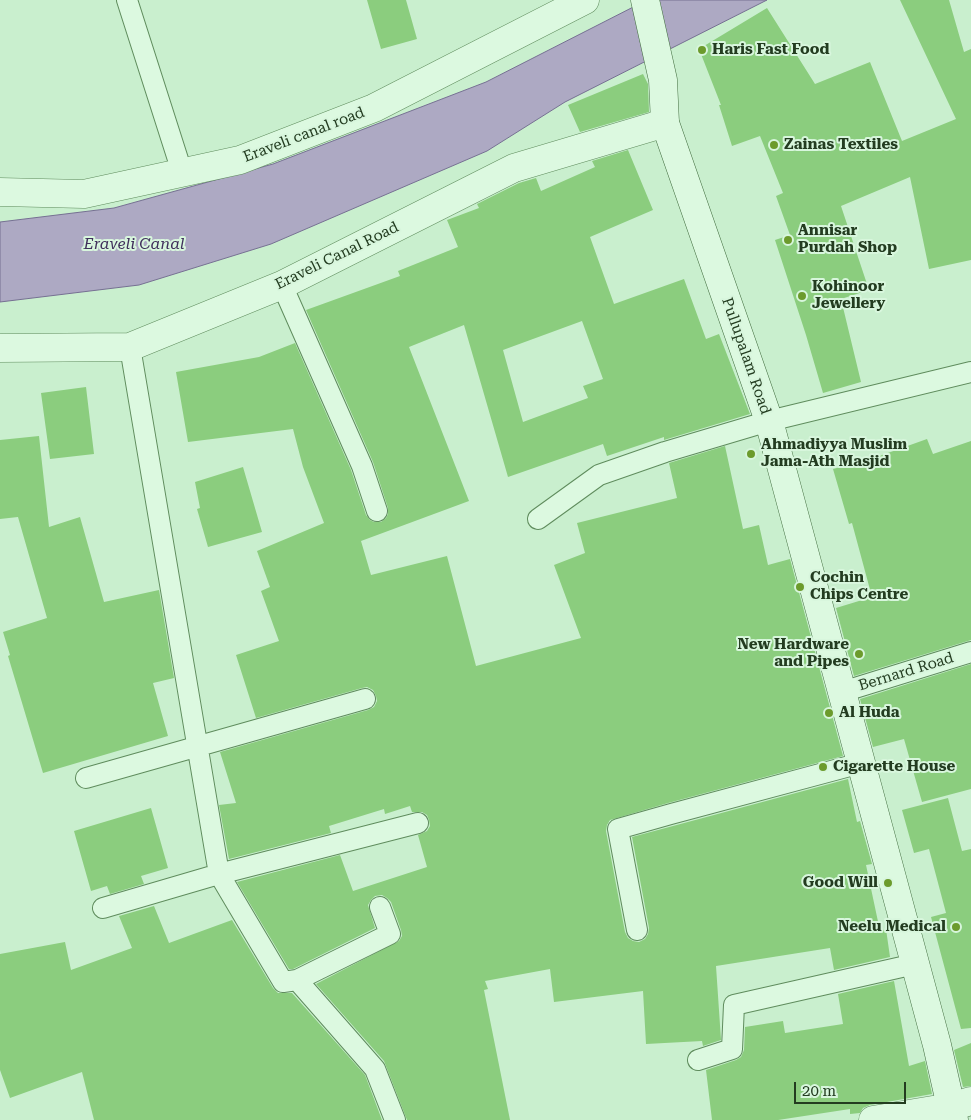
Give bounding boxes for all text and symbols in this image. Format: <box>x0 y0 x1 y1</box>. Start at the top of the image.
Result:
place label: Haris Fast Food <box>712 41 829 59</box>
marker: Haris Fast Food <box>696 44 708 56</box>
street label: Eraveli canal road <box>241 104 367 166</box>
place label: Zainas Textiles <box>784 136 898 154</box>
marker: Zainas Textiles <box>768 139 780 151</box>
street label: Eraveli Canal Road <box>272 218 402 294</box>
place label: Annisar Purdah Shop <box>798 222 897 257</box>
water label: Eraveli Canal <box>84 234 184 254</box>
marker: Annisar Purdah Shop <box>782 234 794 246</box>
place label: Kohinoor Jewellery <box>812 278 885 313</box>
marker: Kohinoor Jewellery <box>796 290 808 302</box>
street label: Pullupalam Road <box>718 295 774 417</box>
place label: Ahmadiyya Muslim Jama-Ath Masjid <box>761 436 907 471</box>
marker: Ahmadiyya Muslim Jama-Ath Masjid <box>745 448 757 460</box>
place label: Cochin Chips Centre <box>810 569 908 604</box>
marker: Cochin Chips Centre <box>794 581 806 593</box>
place label: New Hardware and Pipes <box>738 636 849 671</box>
marker: New Hardware and Pipes <box>853 648 865 660</box>
street label: Bernard Road <box>856 649 956 695</box>
place label: Al Huda <box>839 704 900 722</box>
marker: Al Huda <box>823 707 835 719</box>
place label: Cigarette House <box>833 758 955 776</box>
marker: Cigarette House <box>817 761 829 773</box>
place label: Good Will <box>803 874 878 892</box>
marker: Good Will <box>882 877 894 889</box>
place label: Neelu Medical <box>838 918 946 936</box>
marker: Neelu Medical <box>950 921 962 933</box>
scale bar <box>796 1072 908 1104</box>
text: 20 m <box>802 1082 836 1100</box>

